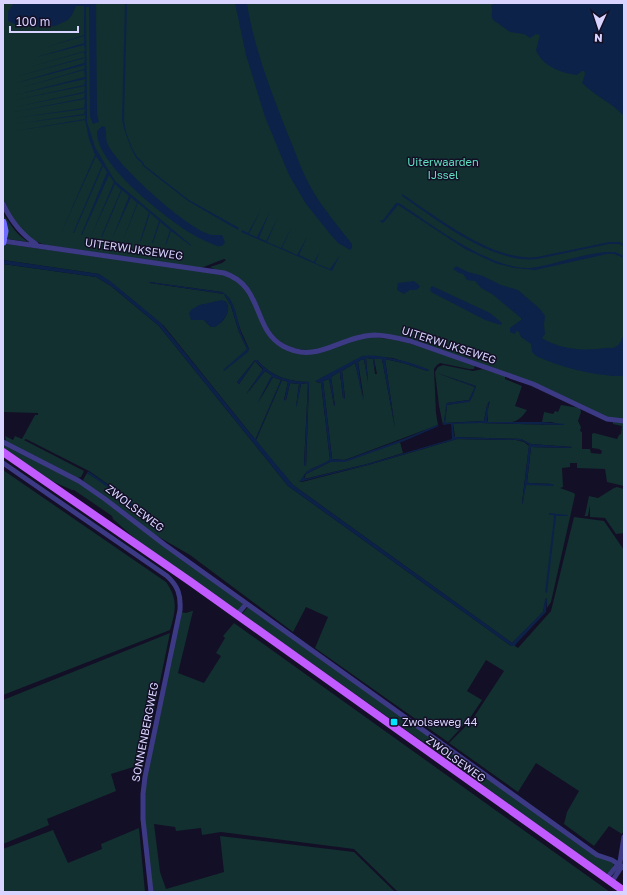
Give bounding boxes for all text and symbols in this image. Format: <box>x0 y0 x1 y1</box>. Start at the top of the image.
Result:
scale bar <box>10 8 78 34</box>
north arrow <box>579 8 619 48</box>
text: 100 m <box>16 14 50 29</box>
text: N <box>594 32 603 45</box>
park label: Uiterwaarden IJssel <box>407 155 479 181</box>
street label: UITERWIJKSEWEG <box>84 235 184 262</box>
street label: UITERWIJKSEWEG <box>400 323 498 366</box>
street label: ZWOLSEWEG <box>103 481 167 534</box>
street label: SONNENBERGWEG <box>128 681 161 783</box>
place label: Zwolseweg 44 <box>402 715 478 728</box>
marker: Zwolseweg 44 <box>389 717 399 727</box>
street label: ZWOLSEWEG <box>424 733 489 785</box>

